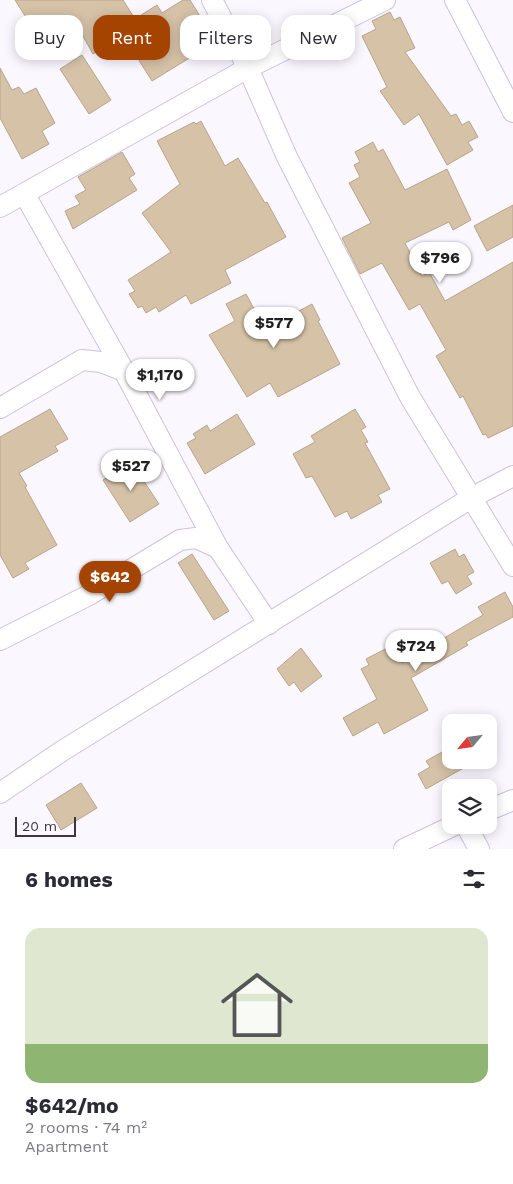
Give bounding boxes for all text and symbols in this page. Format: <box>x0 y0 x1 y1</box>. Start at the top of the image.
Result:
chip: Buy <box>15 15 83 60</box>
chip: Rent <box>93 15 170 60</box>
chip: Filters <box>180 15 271 60</box>
chip: New <box>281 15 355 60</box>
pin: $796 <box>410 242 470 284</box>
text: $796 <box>420 248 460 267</box>
pin: $577 <box>244 306 304 349</box>
text: $577 <box>255 313 293 332</box>
pin: $1,170 <box>119 358 201 401</box>
text: $1,170 <box>137 365 183 384</box>
pin: $527 <box>101 450 161 492</box>
text: $527 <box>112 456 150 475</box>
pin: $642 <box>80 560 140 603</box>
text: $642 <box>90 567 130 586</box>
pin: $724 <box>386 630 446 672</box>
text: $724 <box>396 636 436 655</box>
north arrow <box>442 714 498 769</box>
map controls <box>442 714 497 834</box>
button: layers <box>442 779 497 834</box>
scale bar <box>15 814 76 837</box>
text: 20 m <box>22 818 57 834</box>
icon: filters <box>460 865 488 893</box>
text: 6 homes <box>25 867 113 892</box>
icon: home <box>212 960 302 1050</box>
text: $642/mo <box>25 1093 119 1118</box>
text: 2 rooms · 74 m² <box>25 1118 147 1137</box>
text: Apartment <box>25 1137 108 1156</box>

